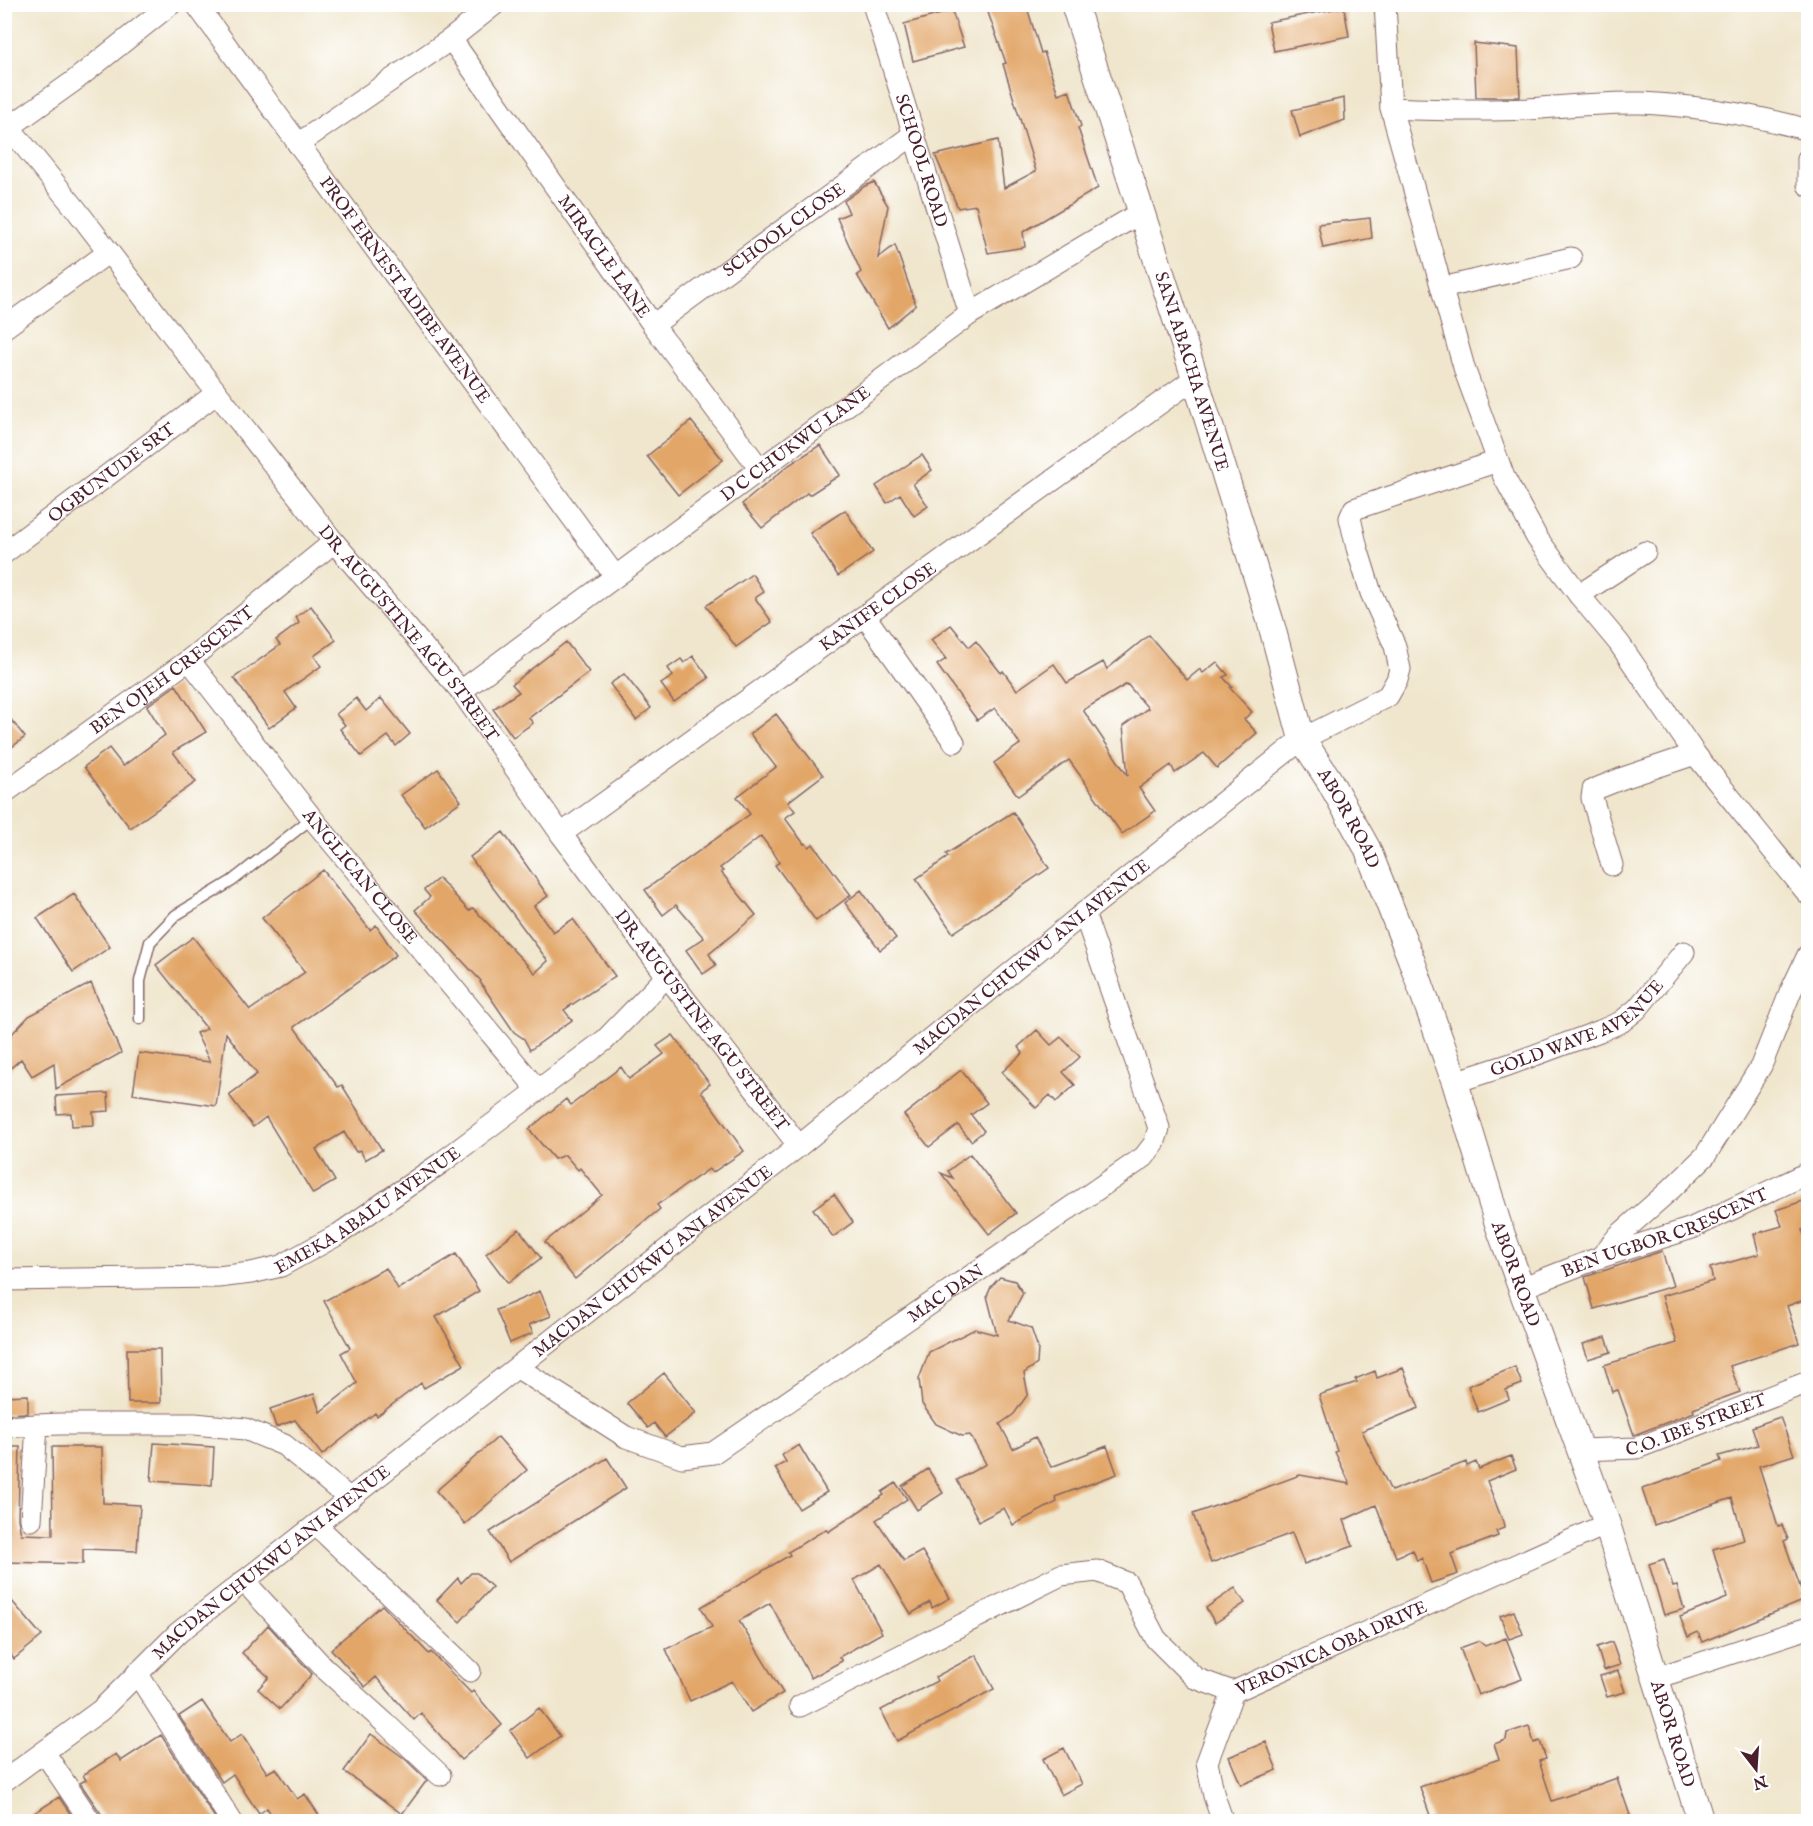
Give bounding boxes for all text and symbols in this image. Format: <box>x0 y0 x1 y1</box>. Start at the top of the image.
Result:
street label: SCHOOL ROAD <box>889 92 952 230</box>
street label: PROF ERNEST ADIBE AVENUE <box>313 172 495 408</box>
street label: SCHOOL CLOSE <box>719 178 850 283</box>
street label: MIRACLE LANE <box>552 191 655 323</box>
street label: SANI ABACHA AVENUE <box>1148 269 1233 474</box>
street label: D C CHUKWU LANE <box>717 381 876 508</box>
street label: OGBUNUDE SRT <box>44 419 180 529</box>
street label: DR. AUGUSTINE AGU STREET <box>312 521 503 747</box>
street label: KANIFE CLOSE <box>815 558 942 657</box>
street label: BEN OJEH CRESCENT <box>86 602 259 741</box>
street label: ABOR ROAD <box>1311 763 1384 872</box>
street label: ANGLICAN CLOSE <box>296 804 422 950</box>
street label: MACDAN CHUKWU ANI AVENUE <box>909 855 1155 1061</box>
street label: DR. AUGUSTINE AGU STREET <box>609 906 793 1136</box>
street label: GOLD WAVE AVENUE <box>1488 975 1670 1083</box>
street label: EMEKA ABALU AVENUE <box>271 1142 466 1280</box>
street label: MACDAN CHUKWU ANI AVENUE <box>529 1161 778 1363</box>
street label: BEN UGBOR CRESCENT <box>1559 1184 1772 1284</box>
street label: ABOR ROAD <box>1485 1217 1544 1330</box>
street label: MAC DAN <box>904 1260 989 1329</box>
street label: C.O. IBE STREET <box>1625 1389 1770 1461</box>
street label: MACDAN CHUKWU ANI AVENUE <box>148 1461 396 1665</box>
street label: VERONICA OBA DRIVE <box>1232 1596 1431 1703</box>
street label: ABOR ROAD <box>1644 1677 1699 1790</box>
north arrow <box>1726 1739 1786 1799</box>
text: N <box>1750 1770 1770 1793</box>

